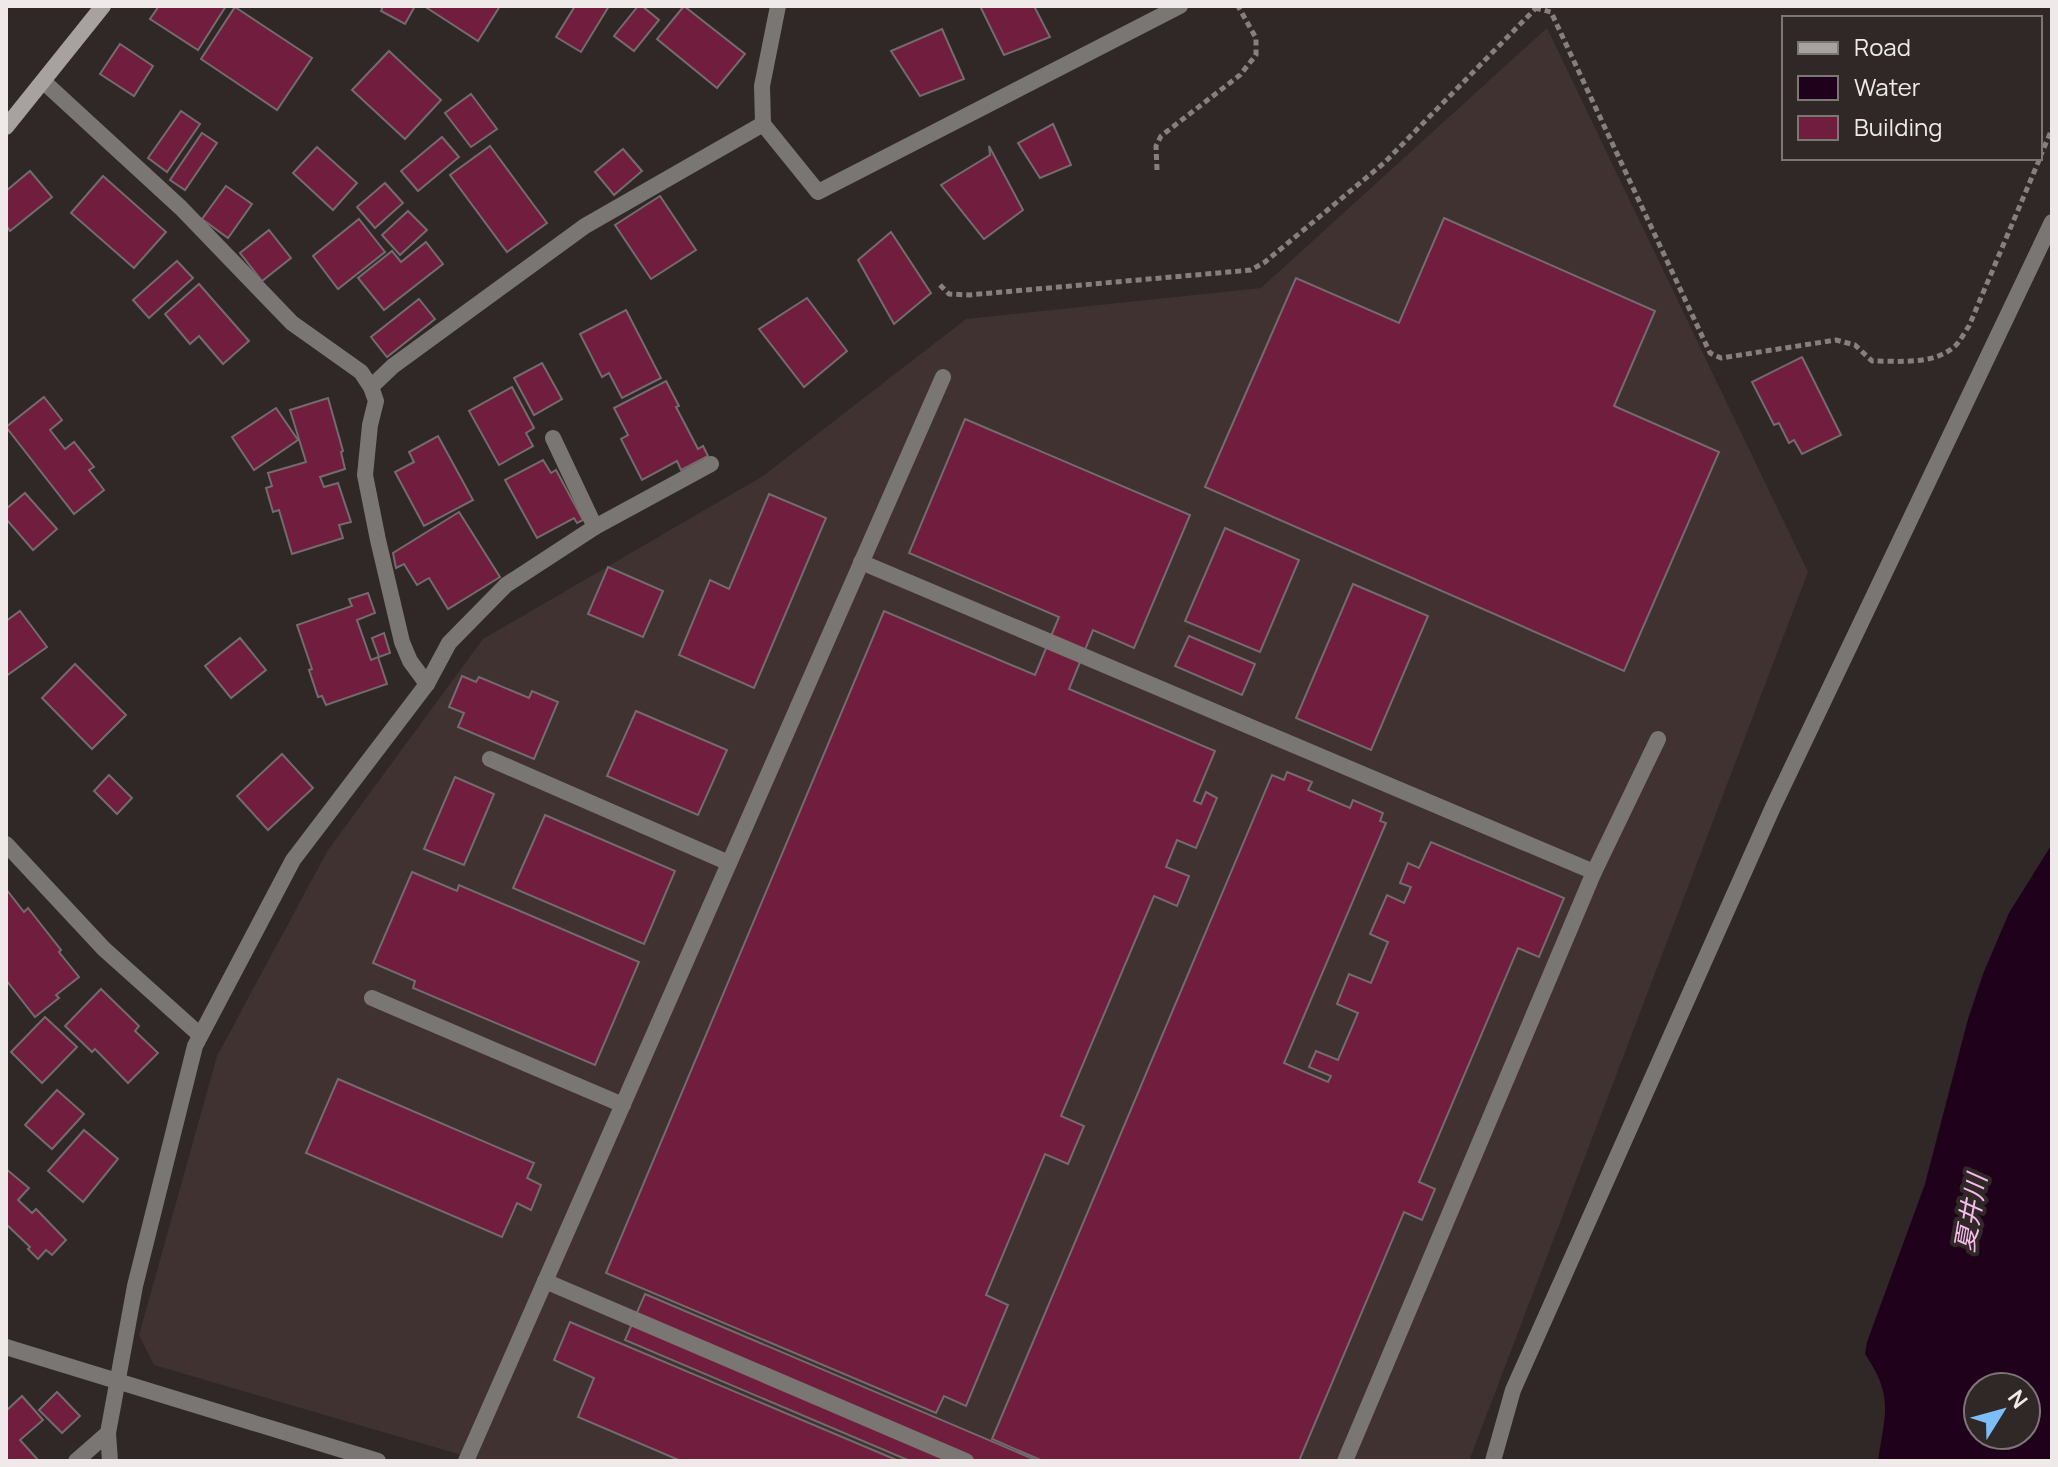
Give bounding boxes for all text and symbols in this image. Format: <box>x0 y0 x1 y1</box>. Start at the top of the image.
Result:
legend <box>1782 16 2042 160</box>
text: Road <box>1854 30 1911 63</box>
text: Water <box>1854 70 1921 103</box>
text: Building <box>1854 110 1942 143</box>
water label: 夏井川 <box>1946 1168 1995 1254</box>
north arrow <box>1962 1371 2042 1451</box>
text: N <box>2001 1384 2035 1414</box>

